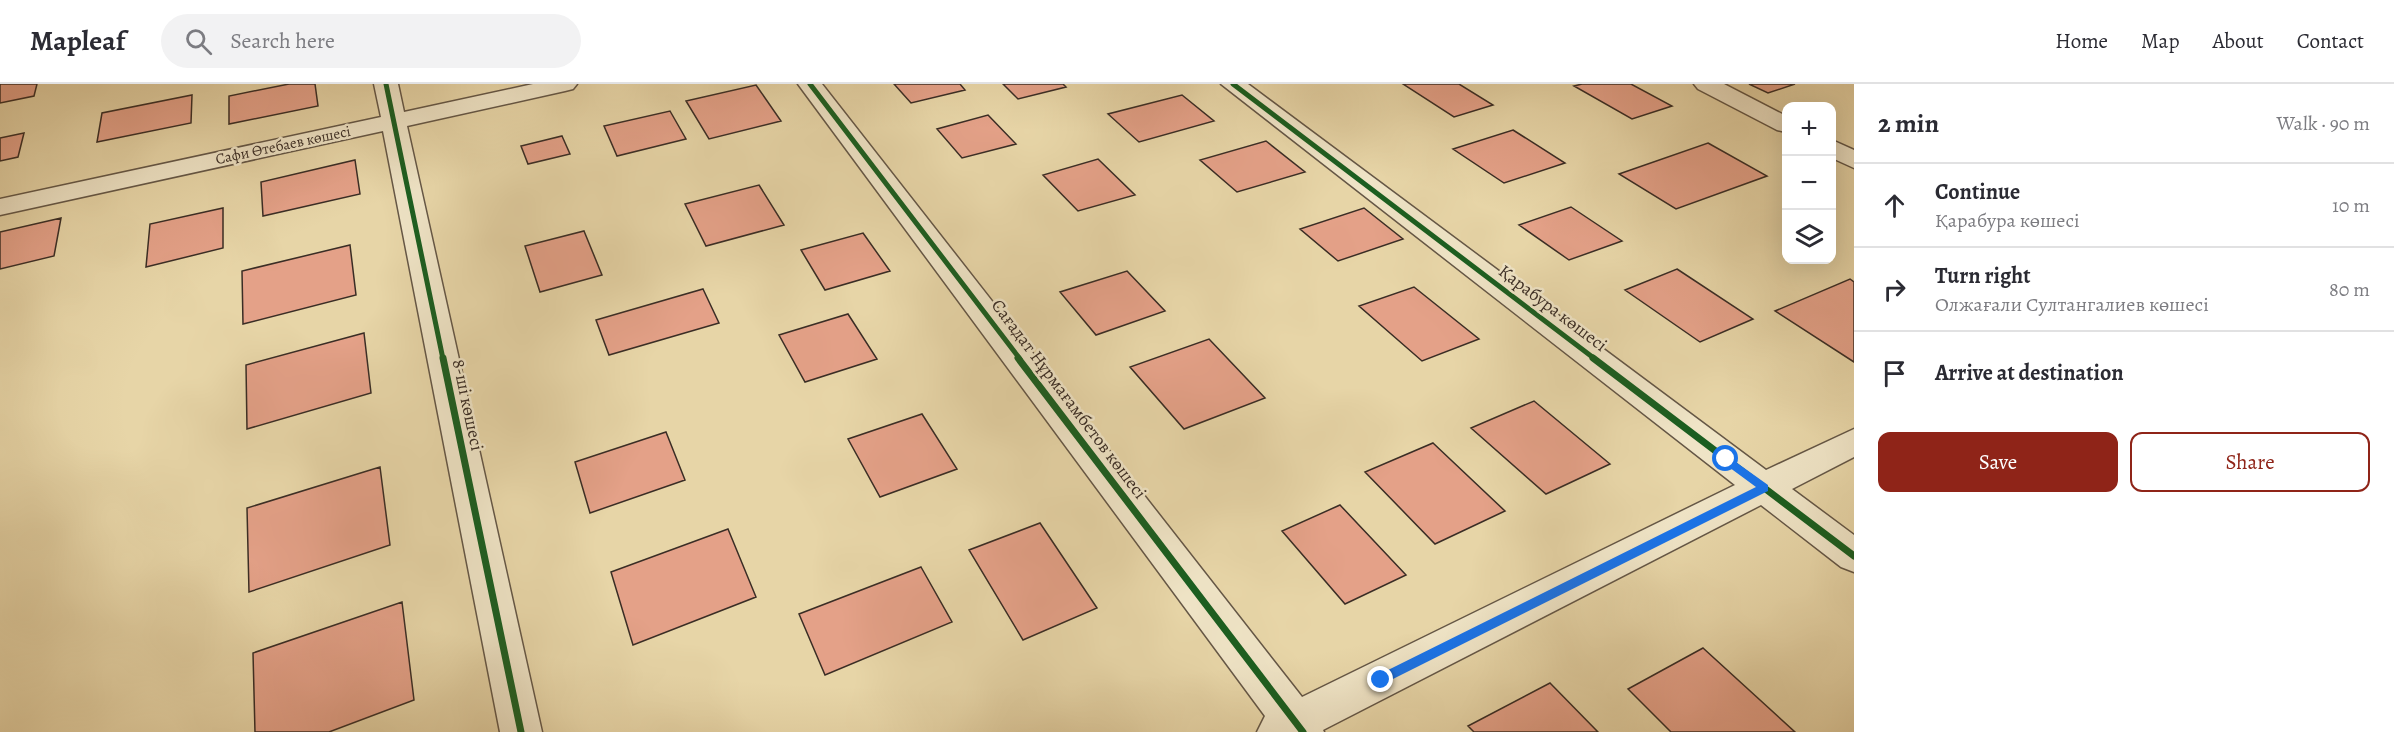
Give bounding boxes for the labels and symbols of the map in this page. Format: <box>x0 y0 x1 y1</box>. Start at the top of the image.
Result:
street label: Сафи Өтебаев көшесі <box>214 121 352 169</box>
street label: Қарабура көшесі <box>1494 259 1612 357</box>
street label: Сағадат Нұрмағамбетов көшесі <box>986 294 1152 504</box>
street label: 8-шi көшесi <box>447 357 489 453</box>
route start <box>1712 445 1738 471</box>
route end <box>1367 666 1393 692</box>

